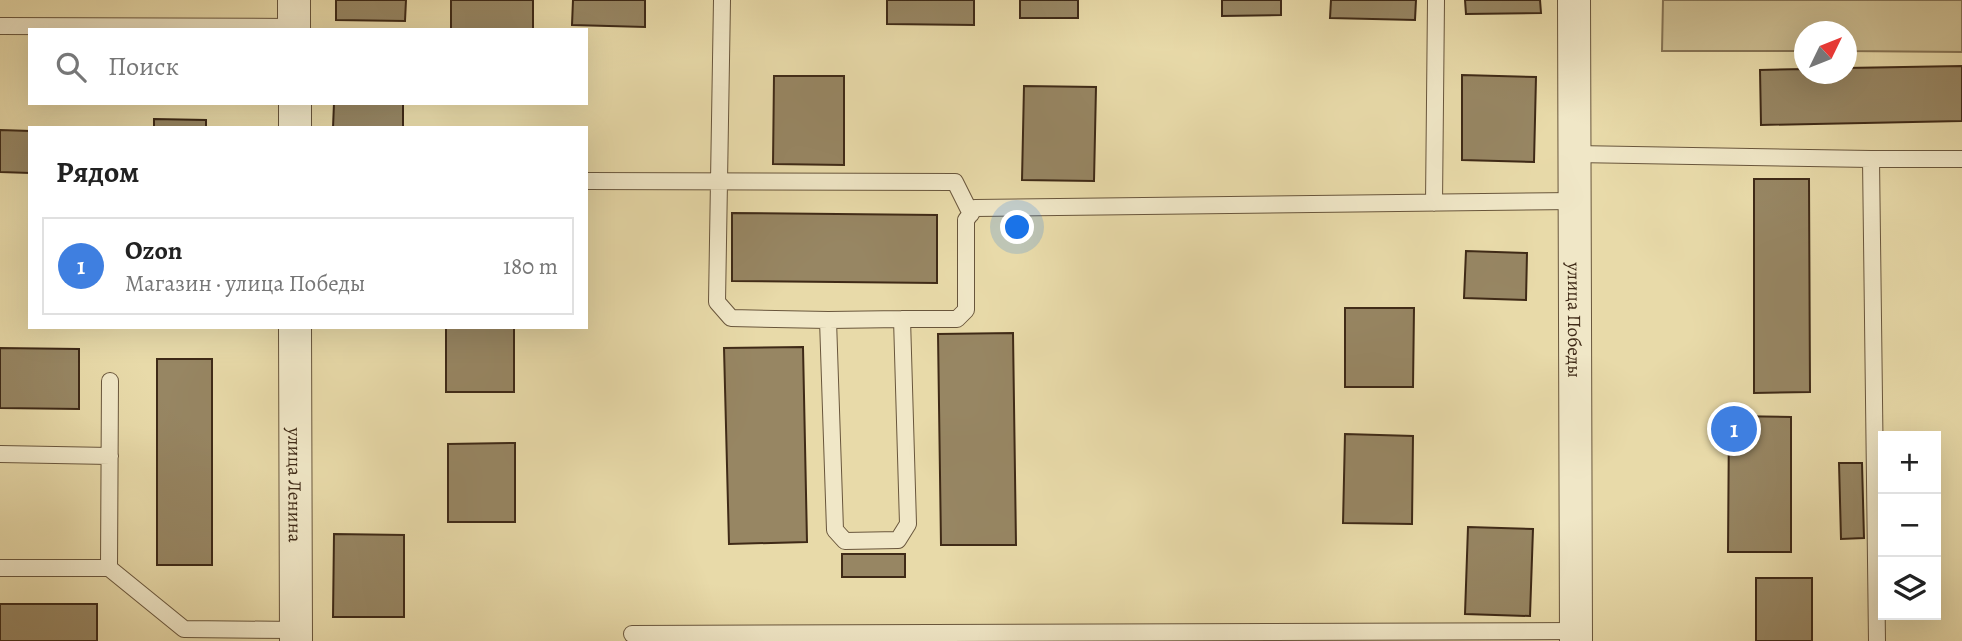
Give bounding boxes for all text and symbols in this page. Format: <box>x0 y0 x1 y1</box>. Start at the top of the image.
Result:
north arrow <box>1794 21 1857 84</box>
search box <box>28 28 588 105</box>
icon: search <box>52 48 90 86</box>
text: Поиск <box>108 49 179 84</box>
text: Рядом <box>56 152 139 192</box>
your location <box>1000 210 1034 244</box>
text: Ozon <box>125 233 183 268</box>
text: 1 <box>77 251 85 282</box>
text: 180 m <box>503 251 558 282</box>
street label: улица Победы <box>1561 261 1587 378</box>
text: Магазин · улица Победы <box>125 268 365 299</box>
pin: 1 <box>1711 403 1757 455</box>
street label: улица Ленина <box>281 426 308 543</box>
map controls <box>1878 431 1941 620</box>
button: + <box>1878 431 1941 494</box>
button: − <box>1878 494 1941 557</box>
button: layers <box>1878 557 1941 620</box>

